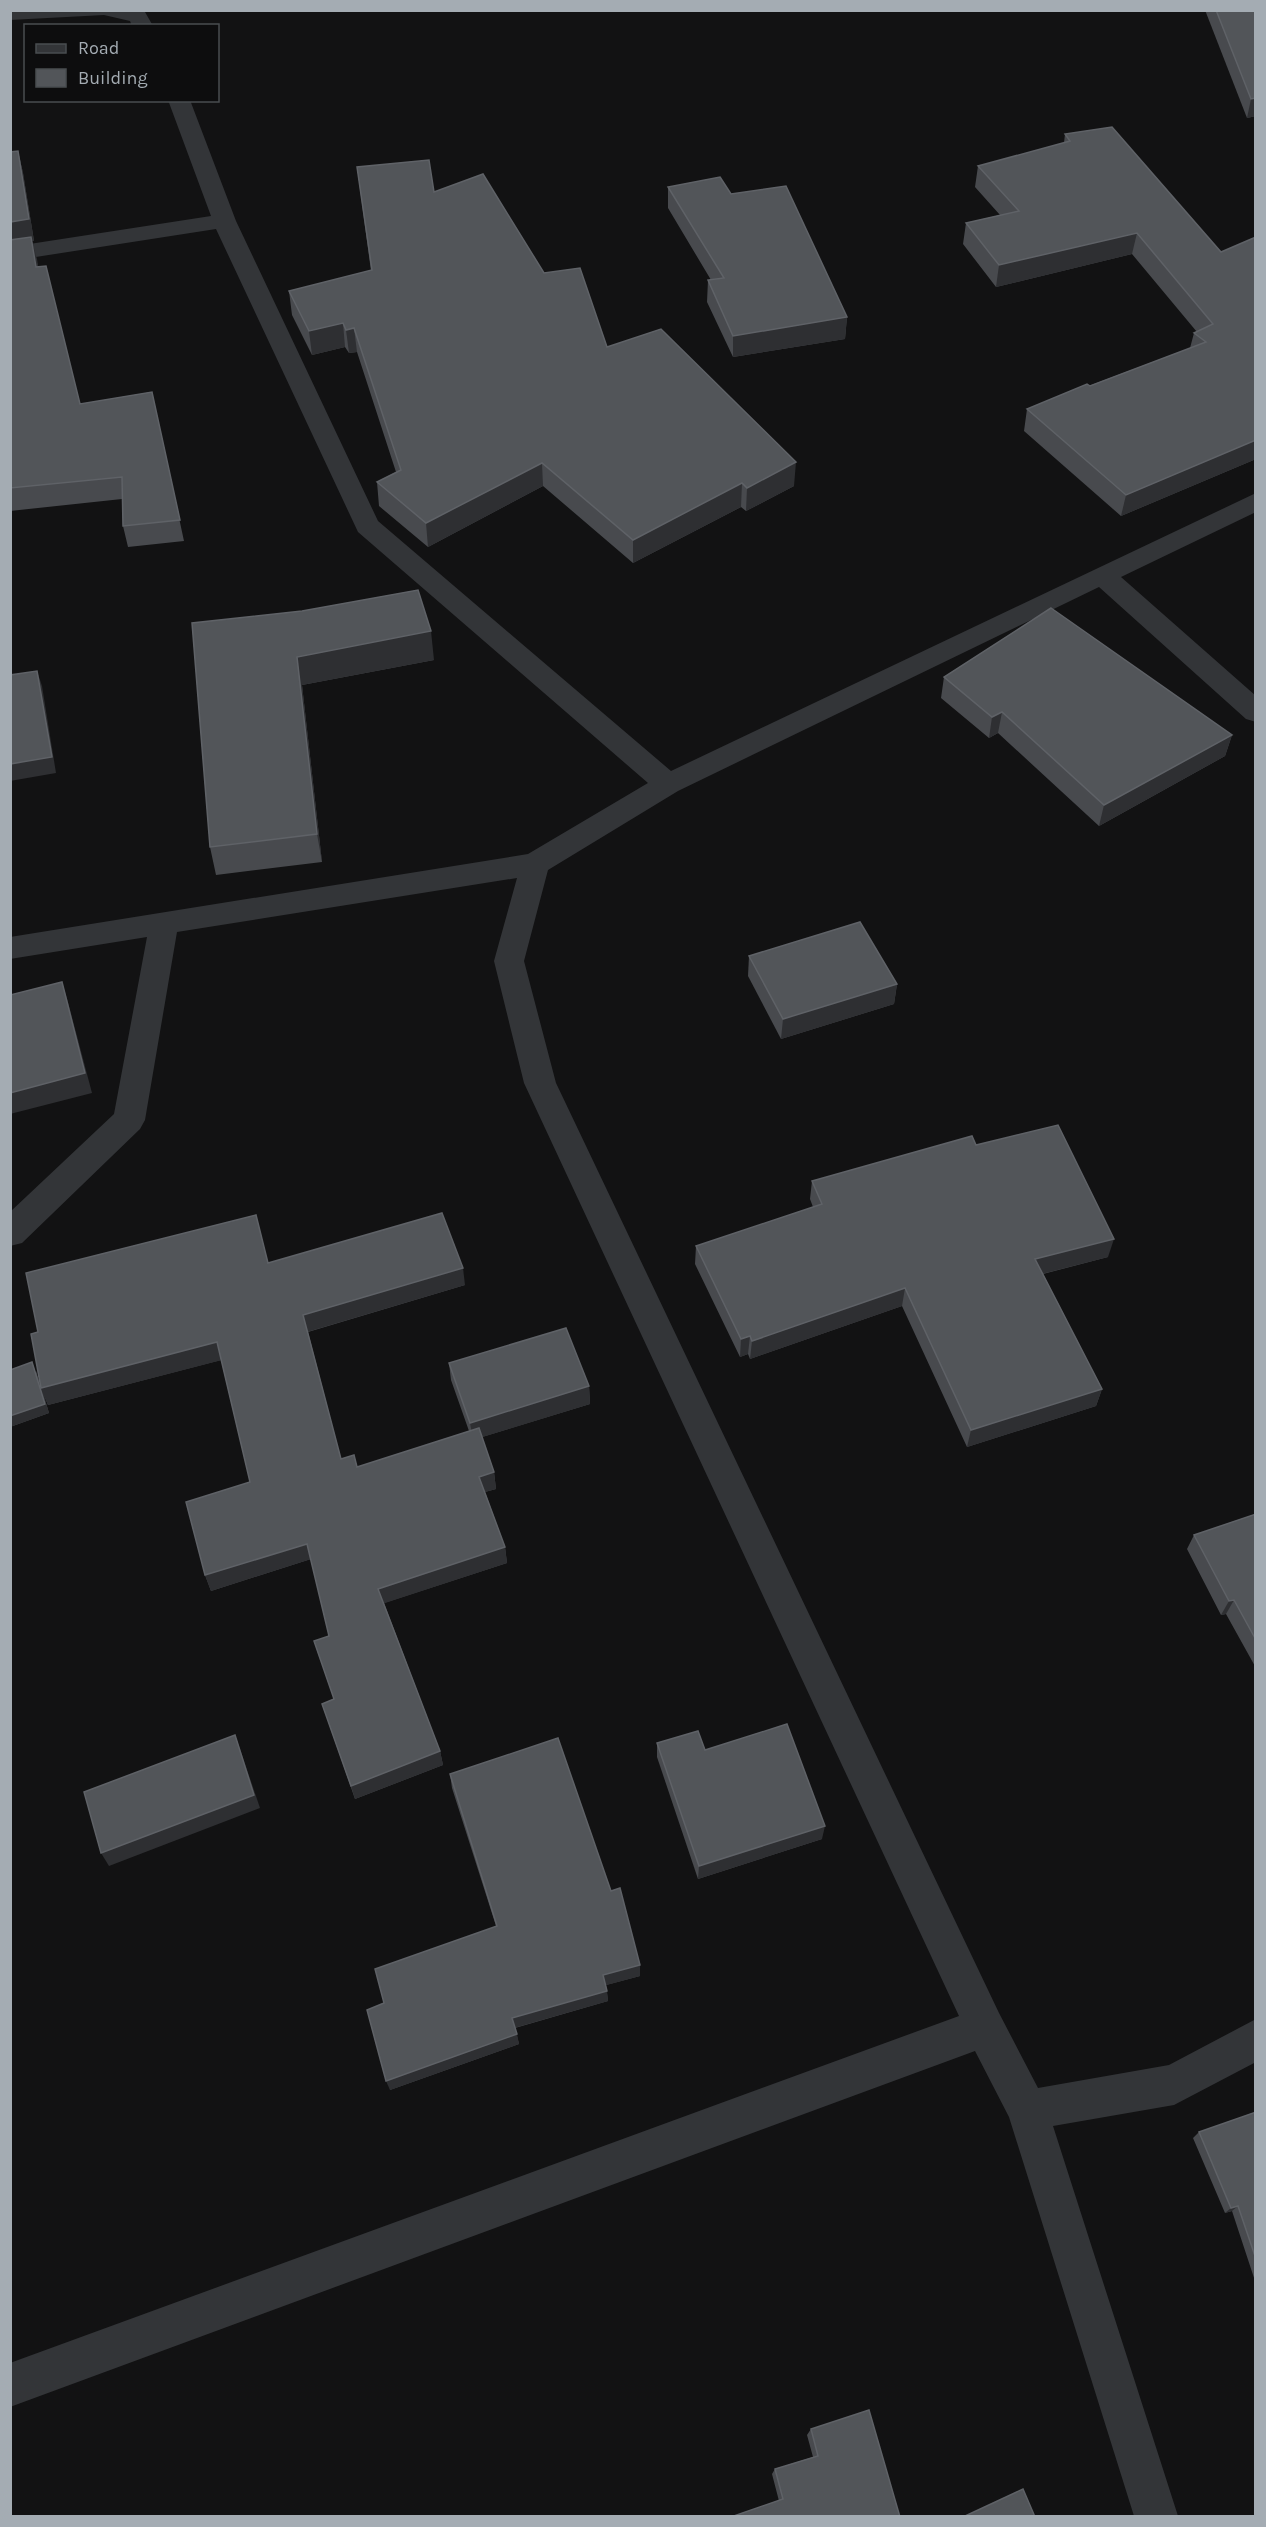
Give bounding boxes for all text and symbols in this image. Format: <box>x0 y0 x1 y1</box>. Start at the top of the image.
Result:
legend <box>24 24 219 102</box>
text: Road <box>78 37 119 59</box>
text: Building <box>78 67 148 89</box>

